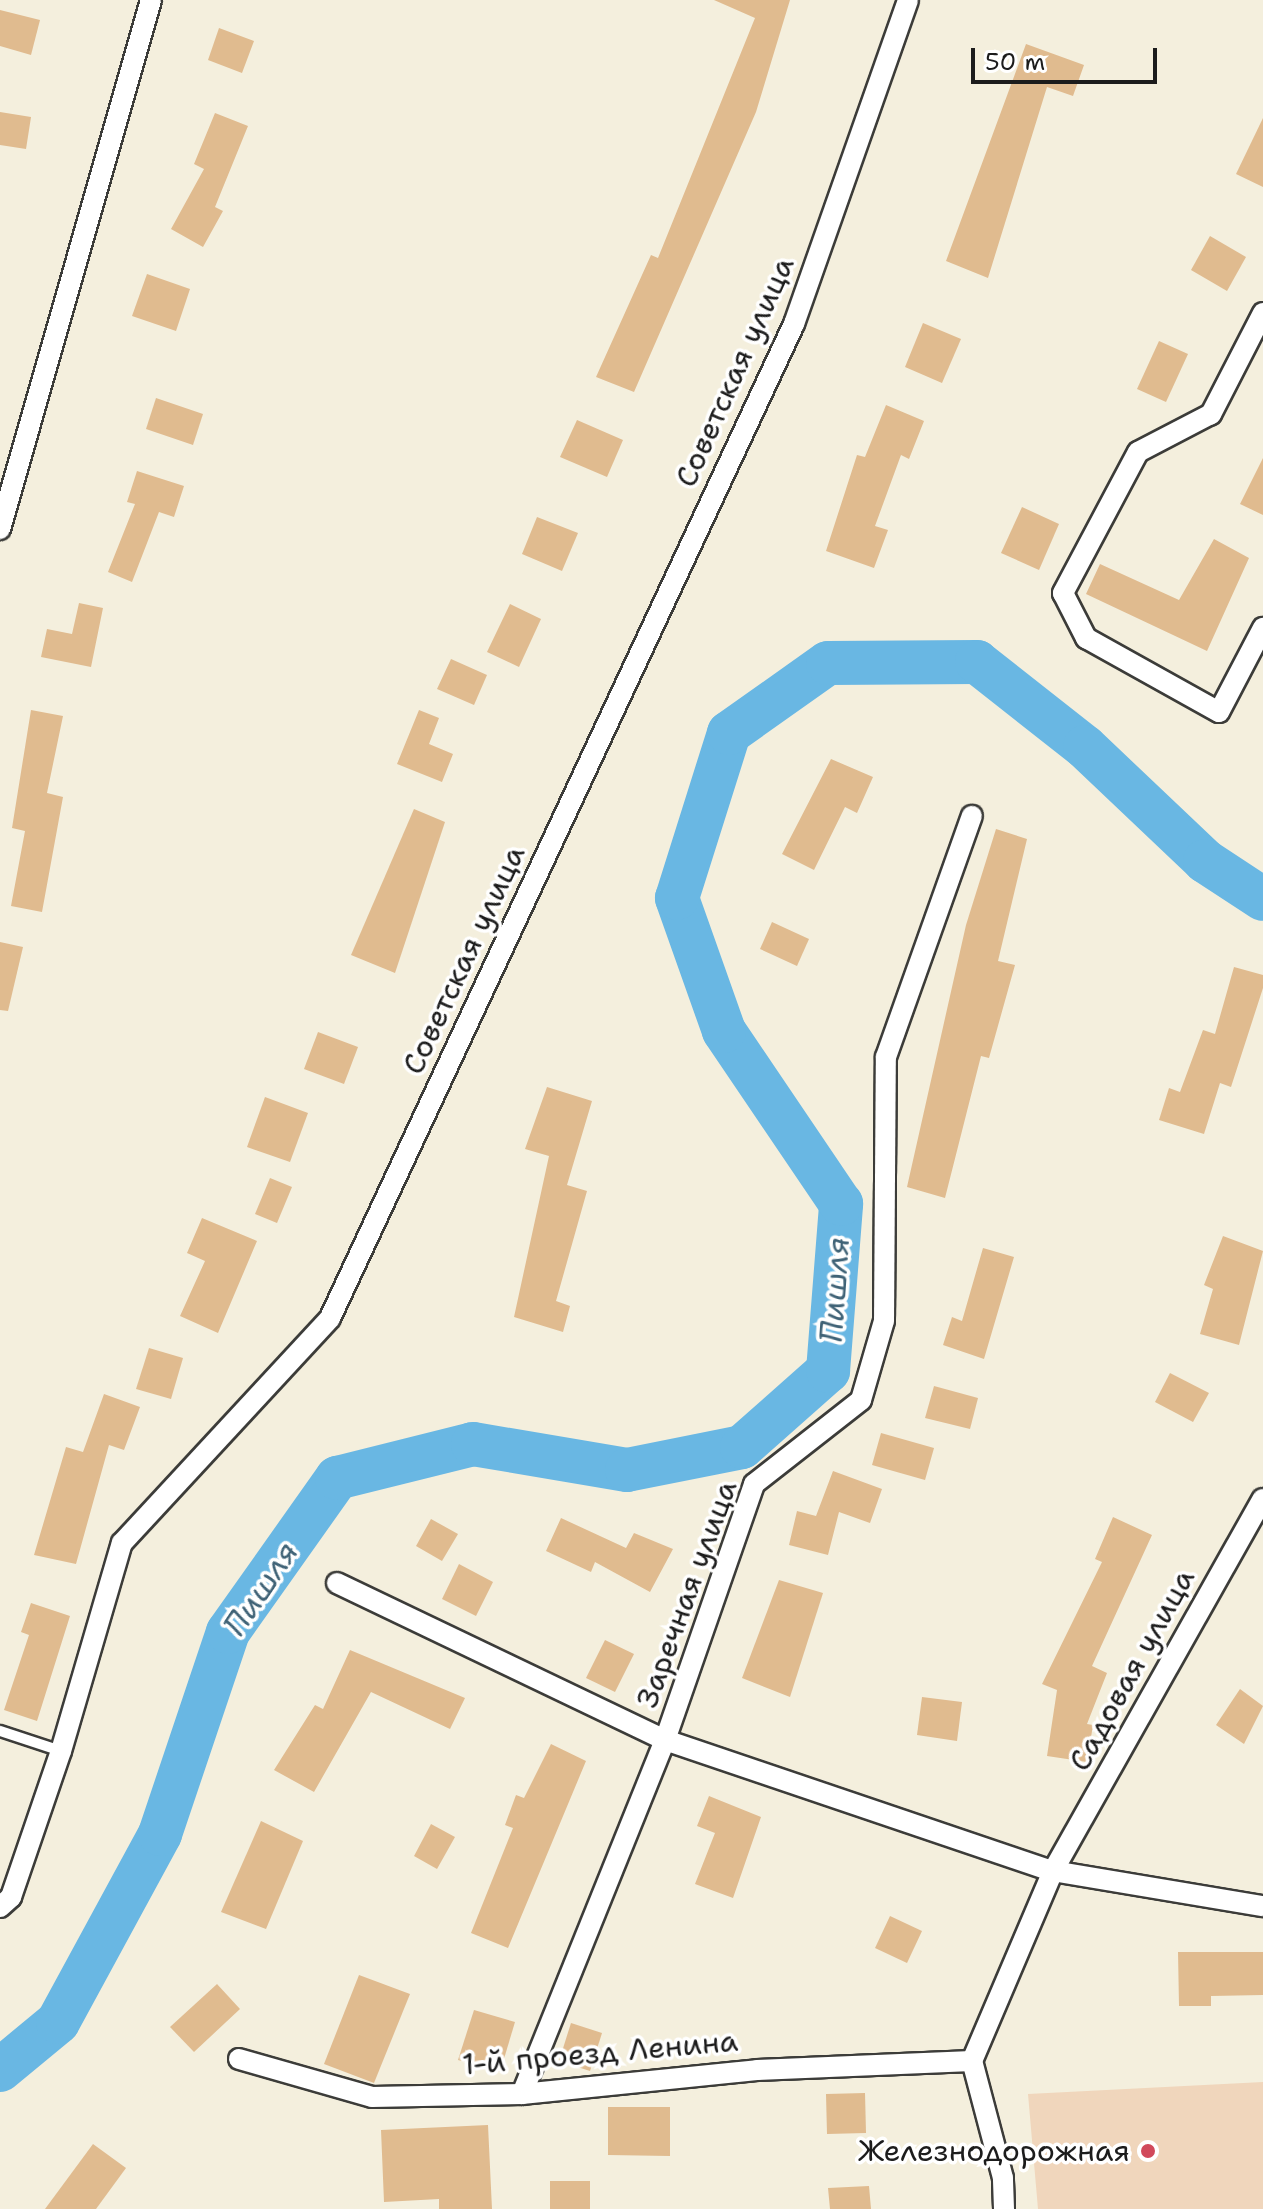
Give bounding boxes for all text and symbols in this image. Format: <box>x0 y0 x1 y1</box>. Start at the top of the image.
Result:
scale bar <box>975 32 1161 82</box>
text: 50 m <box>985 46 1045 78</box>
street label: Советская улица <box>668 251 802 493</box>
street label: Советская улица <box>395 840 533 1080</box>
water label: Пишля <box>812 1236 858 1344</box>
street label: Заречная улица <box>629 1475 745 1713</box>
water label: Пишля <box>216 1534 306 1644</box>
street label: Садовая улица <box>1062 1563 1202 1777</box>
street label: 1-й проезд Ленина <box>461 2023 739 2083</box>
place label: Железнодорожная <box>858 2133 1130 2169</box>
marker: Железнодорожная <box>1137 2140 1159 2162</box>

